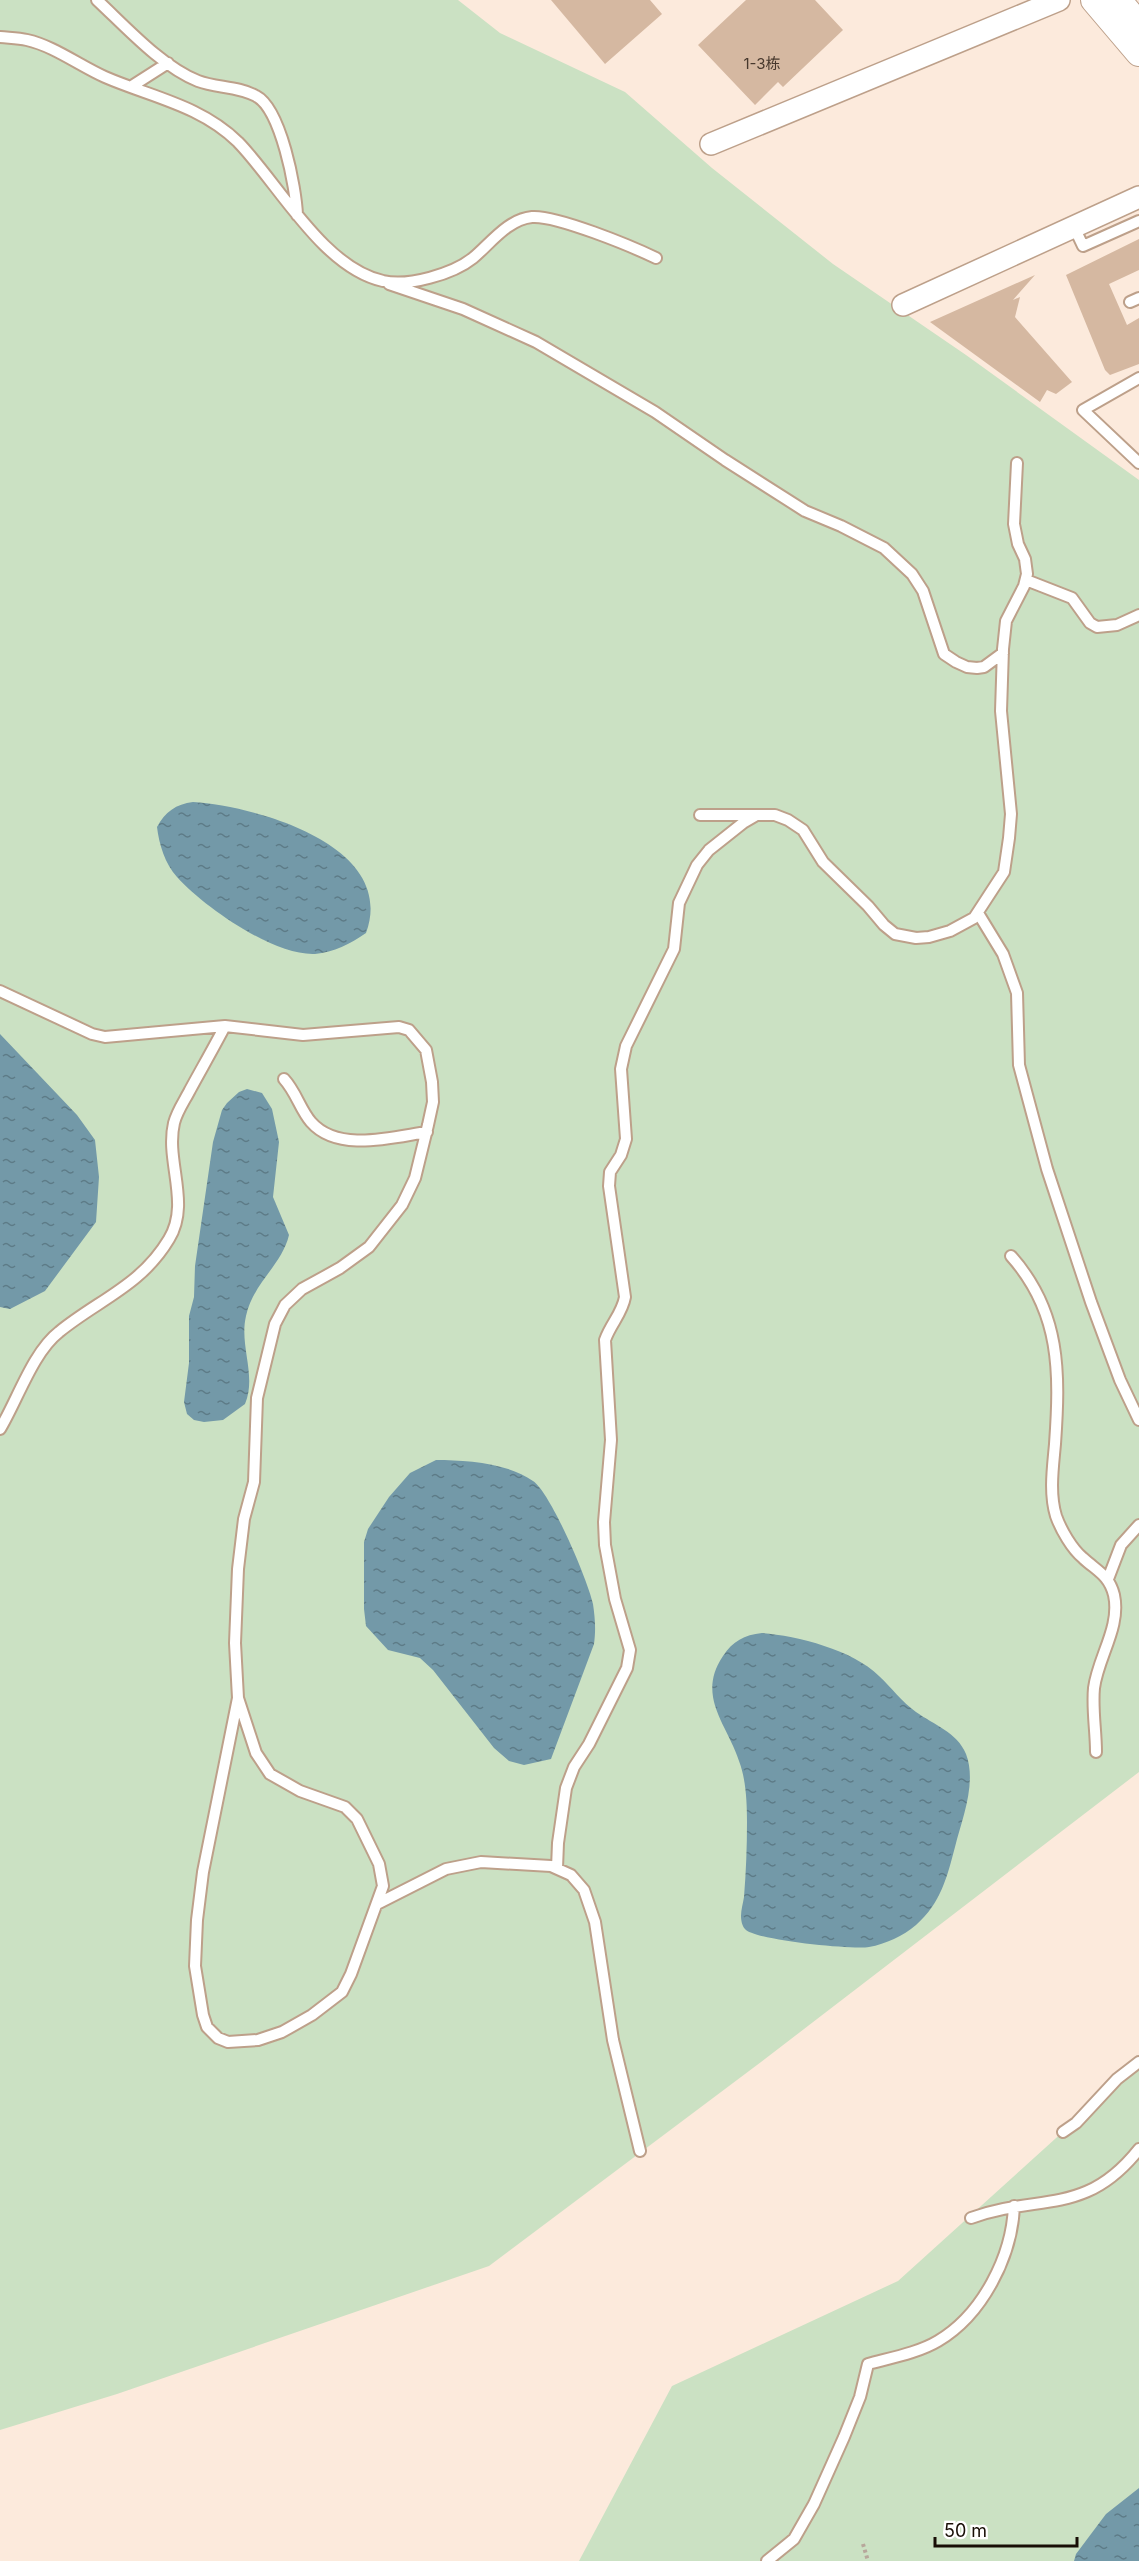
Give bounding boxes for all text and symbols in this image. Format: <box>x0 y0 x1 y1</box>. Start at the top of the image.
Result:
house number: 1-3栋 <box>743 54 781 73</box>
scale bar <box>935 2510 1078 2548</box>
text: 50 m <box>944 2520 987 2541</box>

